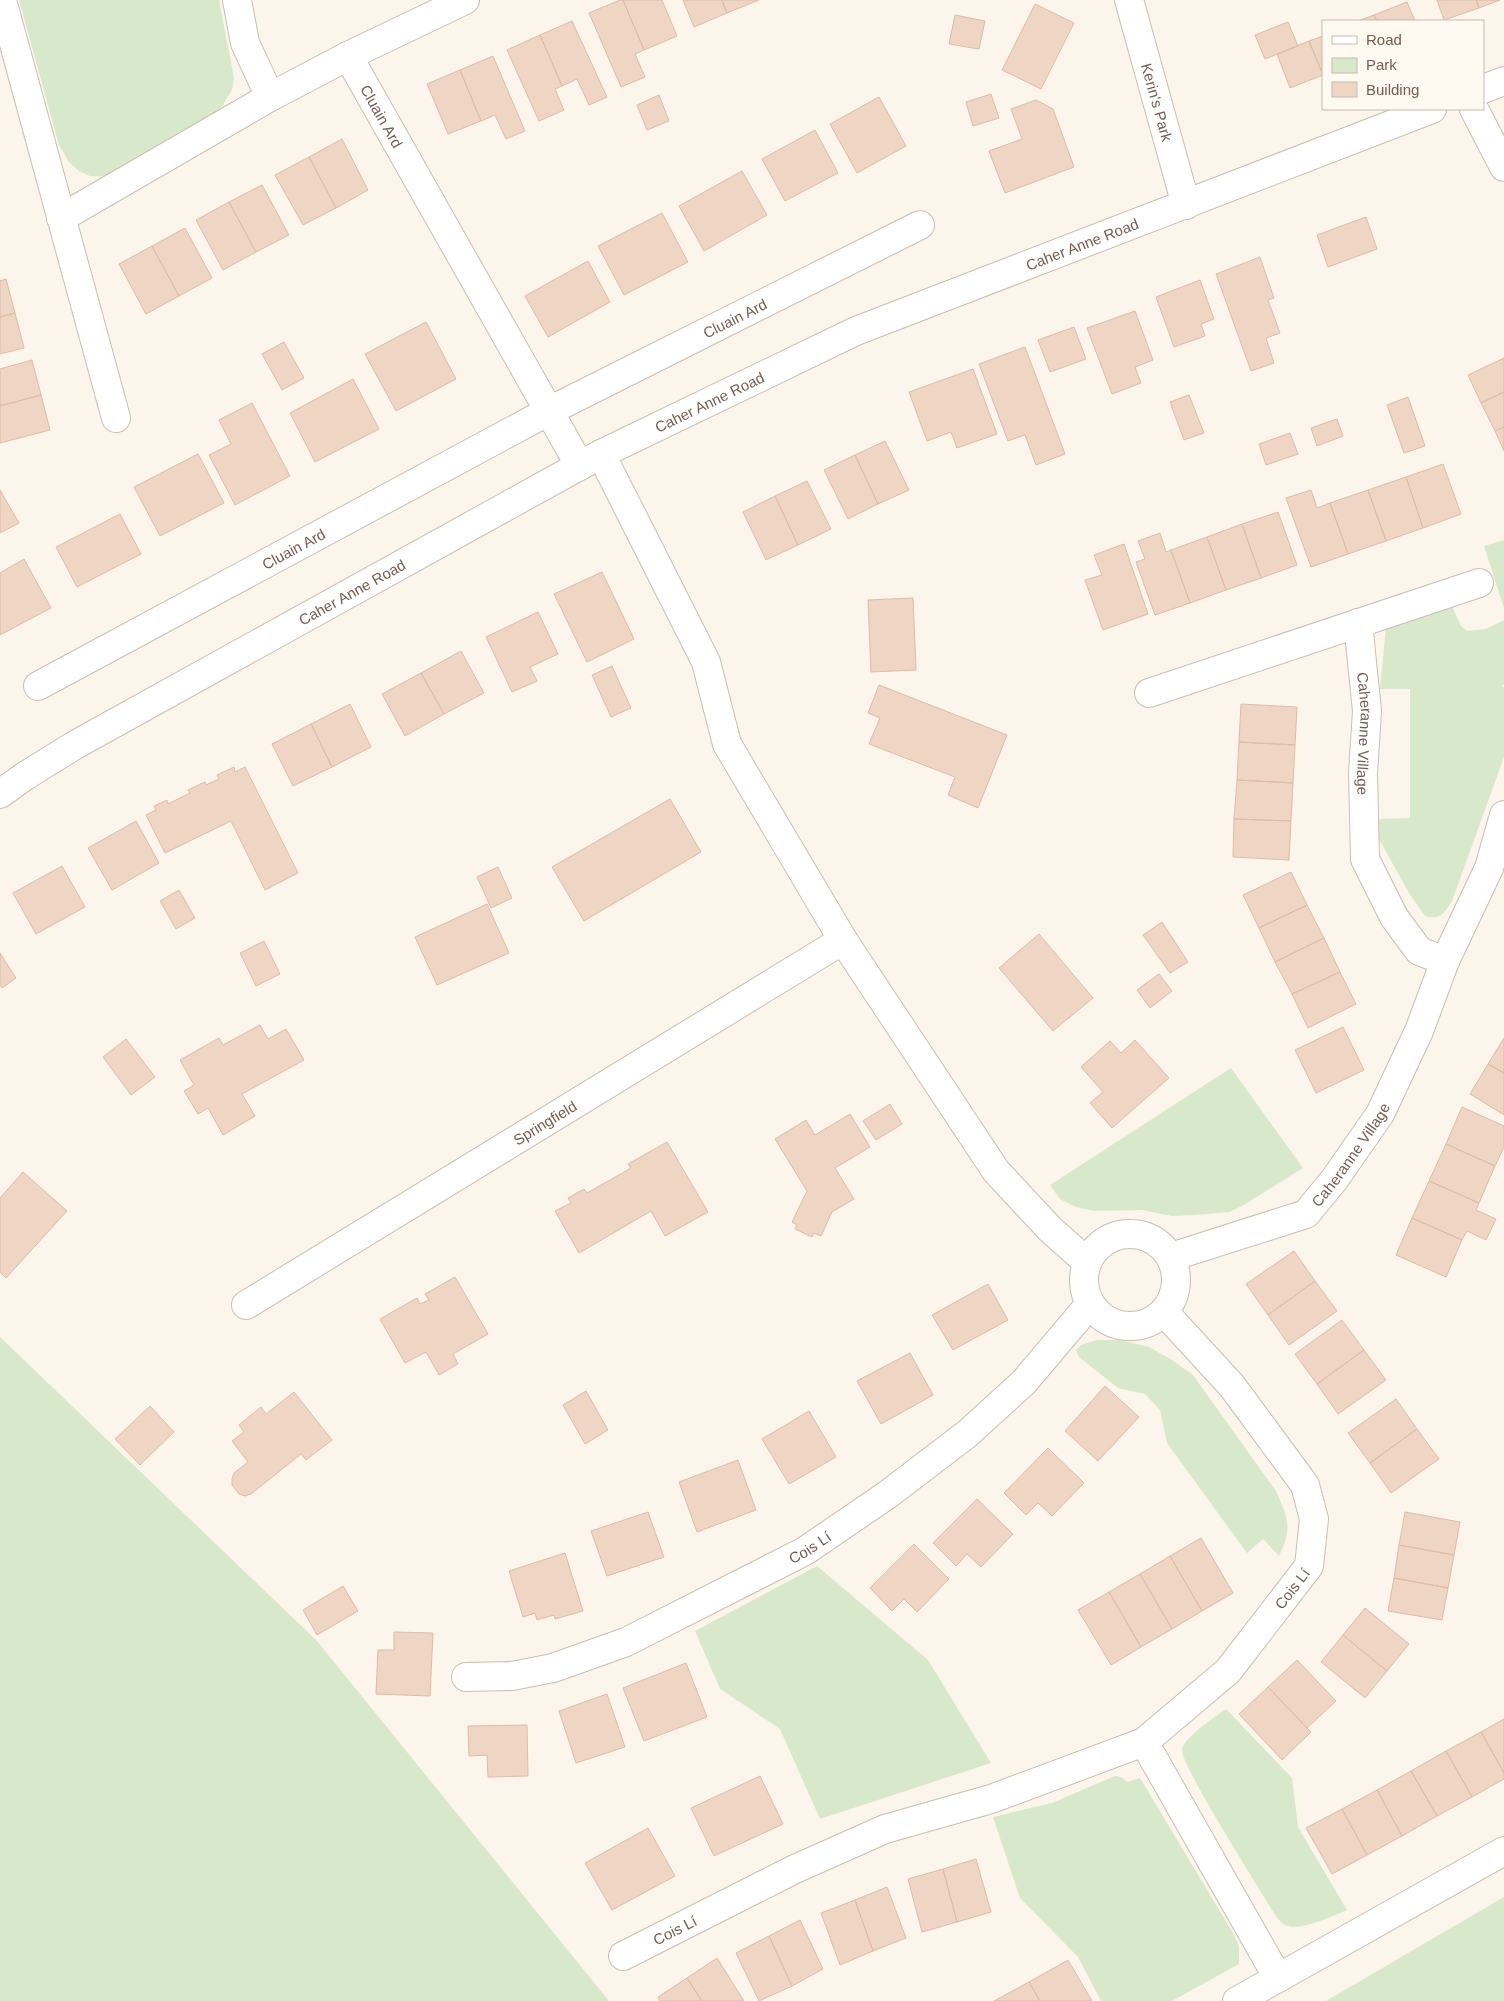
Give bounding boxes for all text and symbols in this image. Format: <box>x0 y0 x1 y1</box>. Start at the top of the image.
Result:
legend <box>1322 20 1484 110</box>
text: Road <box>1366 31 1402 48</box>
text: Park <box>1366 56 1397 73</box>
street label: Kerin's Park <box>1138 61 1176 144</box>
text: Building <box>1366 81 1419 98</box>
street label: Cluain Ard <box>358 82 406 150</box>
street label: Caher Anne Road <box>1023 215 1141 273</box>
street label: Cluain Ard <box>700 295 769 341</box>
street label: Caher Anne Road <box>652 368 767 435</box>
street label: Cluain Ard <box>259 525 328 572</box>
street label: Caher Anne Road <box>296 556 408 628</box>
street label: Caheranne Village <box>1354 671 1376 795</box>
street label: Springfield <box>510 1097 579 1148</box>
street label: Caheranne Village <box>1308 1100 1393 1210</box>
street label: Cois Lí <box>786 1527 835 1566</box>
street label: Cois Lí <box>1271 1564 1313 1612</box>
street label: Cois Lí <box>650 1911 700 1948</box>

